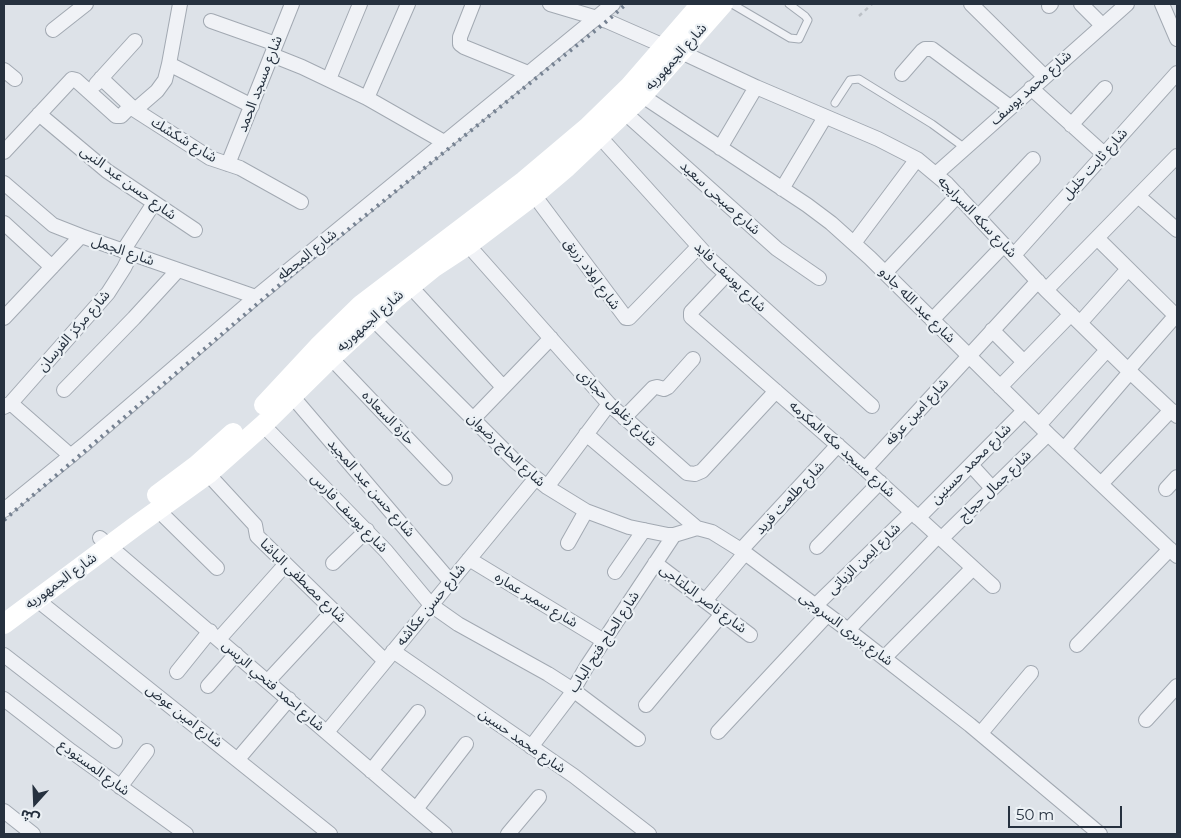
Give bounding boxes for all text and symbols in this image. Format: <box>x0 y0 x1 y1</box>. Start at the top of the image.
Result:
street label: شارع الجمهوريه <box>642 20 710 94</box>
street label: شارع مسجد الحمد <box>234 34 286 134</box>
street label: شارع محمد يوسف <box>987 47 1075 129</box>
street label: شارع شكشك <box>148 114 220 166</box>
street label: شارع ثابت خليل <box>1059 125 1131 203</box>
street label: شارع حسن عبد النبى <box>77 142 179 224</box>
street label: شارع صبحى سعيد <box>676 158 764 238</box>
street label: شارع سكه السرايجه <box>934 173 1020 261</box>
street label: شارع المحطه <box>274 226 340 284</box>
street label: شارع الجمل <box>89 232 157 270</box>
street label: شارع اولاد زريق <box>560 235 624 313</box>
street label: شارع يوسف فايد <box>690 238 770 316</box>
street label: شارع عبد الله جادو <box>875 263 959 347</box>
street label: شارع مركز الفرسان <box>34 287 114 375</box>
street label: شارع الجمهوريه <box>333 287 407 355</box>
street label: شارع زغلول حجازى <box>574 366 660 450</box>
street label: شارع امين عرفه <box>882 375 952 449</box>
street label: حارة السعاده <box>358 387 418 449</box>
street label: شارع مسجد مكه المكرمه <box>786 397 898 501</box>
street label: شارع الحاج رضوان <box>464 410 548 490</box>
street label: شارع محمد حسنين <box>927 420 1015 508</box>
street label: شارع حسن عبد المجيد <box>324 435 418 541</box>
street label: شارع جمال حجاج <box>955 447 1035 525</box>
street label: شارع طلعت فريد <box>752 458 828 538</box>
street label: شارع يوسف فارس <box>307 470 391 556</box>
street label: شارع ايمن الزياتى <box>824 520 904 598</box>
street label: شارع مصطفى الباشا <box>256 536 350 626</box>
street label: شارع الجمهوريه <box>22 549 100 613</box>
street label: شارع حسن عكاشه <box>393 560 469 650</box>
street label: شارع ناصر البلتاجى <box>656 561 750 637</box>
street label: شارع سمير عماره <box>491 569 581 631</box>
street label: شارع الحاج فتح الباب <box>565 588 643 696</box>
street label: شارع بربرى السروجى <box>796 588 896 670</box>
street label: شارع احمد فتحي الريس <box>218 637 328 735</box>
street label: شارع امين عوض <box>142 681 226 751</box>
street label: شارع محمد حسين <box>475 705 569 777</box>
street label: شارع المستودع <box>55 737 133 799</box>
north arrow <box>10 778 60 828</box>
scale bar <box>1011 796 1125 828</box>
text: ش <box>18 805 42 829</box>
text: 50 m <box>1016 805 1054 824</box>

